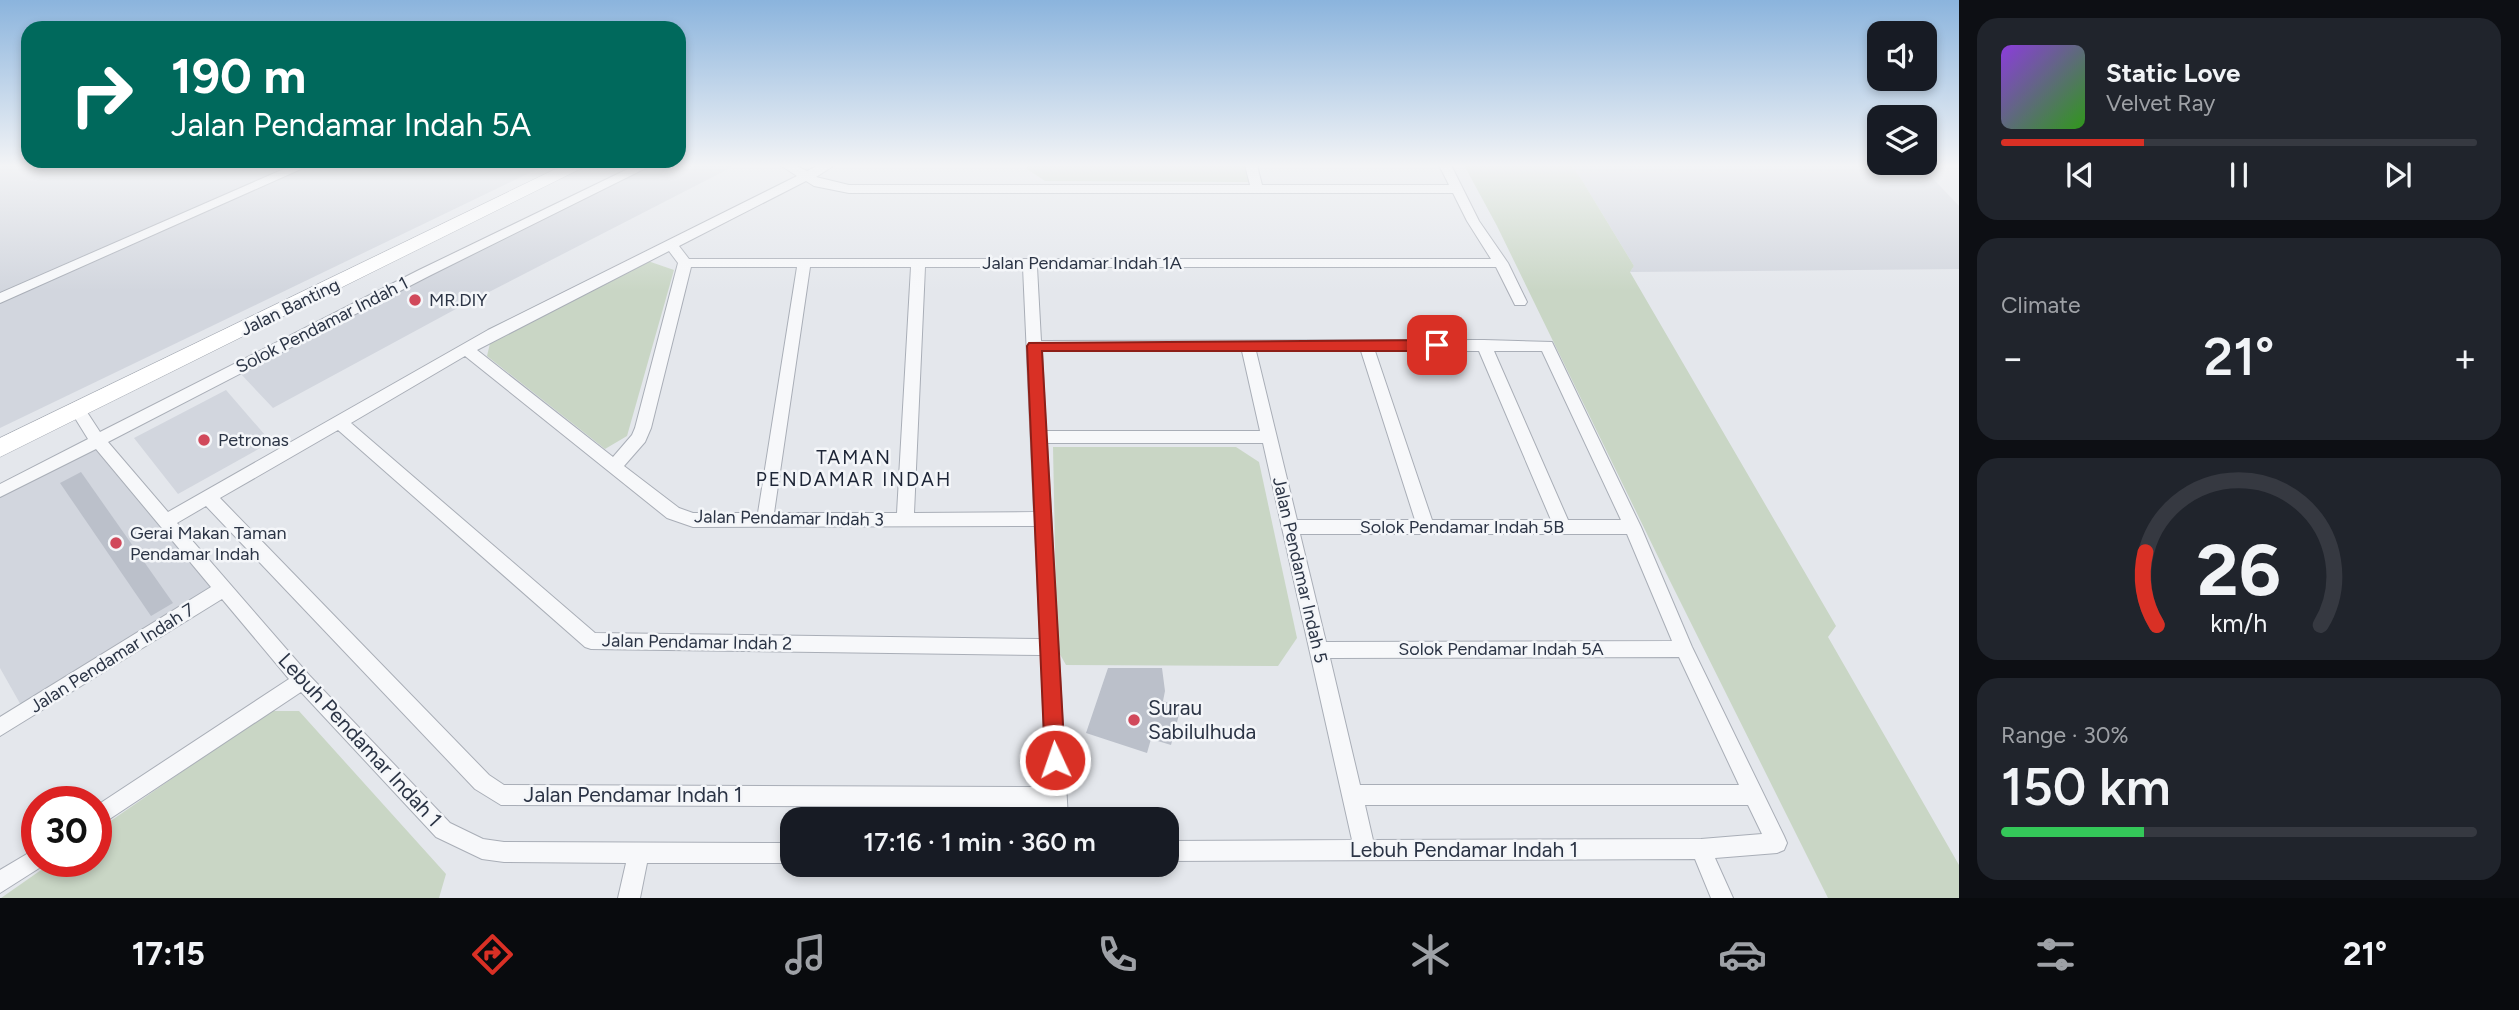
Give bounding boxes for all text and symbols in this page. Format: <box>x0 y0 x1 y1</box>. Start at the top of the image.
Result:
map controls <box>1867 21 1937 175</box>
button: sound <box>1867 21 1937 91</box>
text: 190 m <box>171 46 306 105</box>
icon: right <box>56 49 147 140</box>
text: Static Love <box>2106 57 2240 89</box>
text: Velvet Ray <box>2106 89 2215 117</box>
button: layers <box>1867 105 1937 175</box>
text: Jalan Pendamar Indah 5A <box>171 106 531 144</box>
icon: previous <box>2061 156 2099 194</box>
icon: pause <box>2220 156 2258 194</box>
icon: next <box>2379 156 2417 194</box>
street label: Jalan Pendamar Indah 1A <box>982 252 1182 274</box>
street label: Solok Pendamar Indah 1 <box>232 272 412 378</box>
street label: Jalan Banting <box>237 273 343 341</box>
place label: MR.DIY <box>429 289 488 311</box>
text: Climate <box>2001 291 2080 319</box>
marker: MR.DIY <box>407 292 423 308</box>
pin <box>1407 315 1467 375</box>
icon: arrive <box>1418 326 1456 364</box>
text: 21° <box>2204 326 2274 388</box>
text: − <box>2001 335 2025 381</box>
text: + <box>2453 335 2477 381</box>
place label: Petronas <box>218 429 289 451</box>
marker: Petronas <box>196 432 212 448</box>
district label: TAMAN PENDAMAR INDAH <box>756 446 952 491</box>
street label: Jalan Pendamar Indah 5 <box>1268 475 1332 665</box>
street label: Jalan Pendamar Indah 3 <box>694 505 884 531</box>
street label: Solok Pendamar Indah 5B <box>1360 516 1564 538</box>
place label: Gerai Makan Taman Pendamar Indah <box>130 522 287 565</box>
text: 26 <box>2197 526 2281 613</box>
marker: Gerai Makan Taman Pendamar Indah <box>108 535 124 551</box>
street label: Jalan Pendamar Indah 7 <box>26 598 199 718</box>
text: km/h <box>2210 608 2268 638</box>
street label: Jalan Pendamar Indah 2 <box>602 629 792 655</box>
street label: Solok Pendamar Indah 5A <box>1398 638 1604 660</box>
street label: Lebuh Pendamar Indah 1 <box>273 648 447 832</box>
place label: Surau Sabilulhuda <box>1148 695 1256 744</box>
marker: Surau Sabilulhuda <box>1126 712 1142 728</box>
text: Range · 30% <box>2001 721 2129 749</box>
position arrow <box>1018 723 1092 797</box>
text: 150 km <box>2001 756 2171 818</box>
street label: Jalan Pendamar Indah 1 <box>524 782 742 807</box>
speed limit sign: 30 <box>21 786 112 877</box>
text: 17:16 · 1 min · 360 m <box>863 826 1096 858</box>
street label: Lebuh Pendamar Indah 1 <box>1350 837 1578 862</box>
icon: directions <box>468 930 517 979</box>
icon: music <box>781 930 830 979</box>
icon: phone <box>1093 930 1142 979</box>
icon: climate <box>1406 930 1455 979</box>
icon: car <box>1718 930 1767 979</box>
icon: filters <box>2031 930 2080 979</box>
text: 17:15 <box>132 935 205 973</box>
text: 21° <box>2343 935 2387 973</box>

